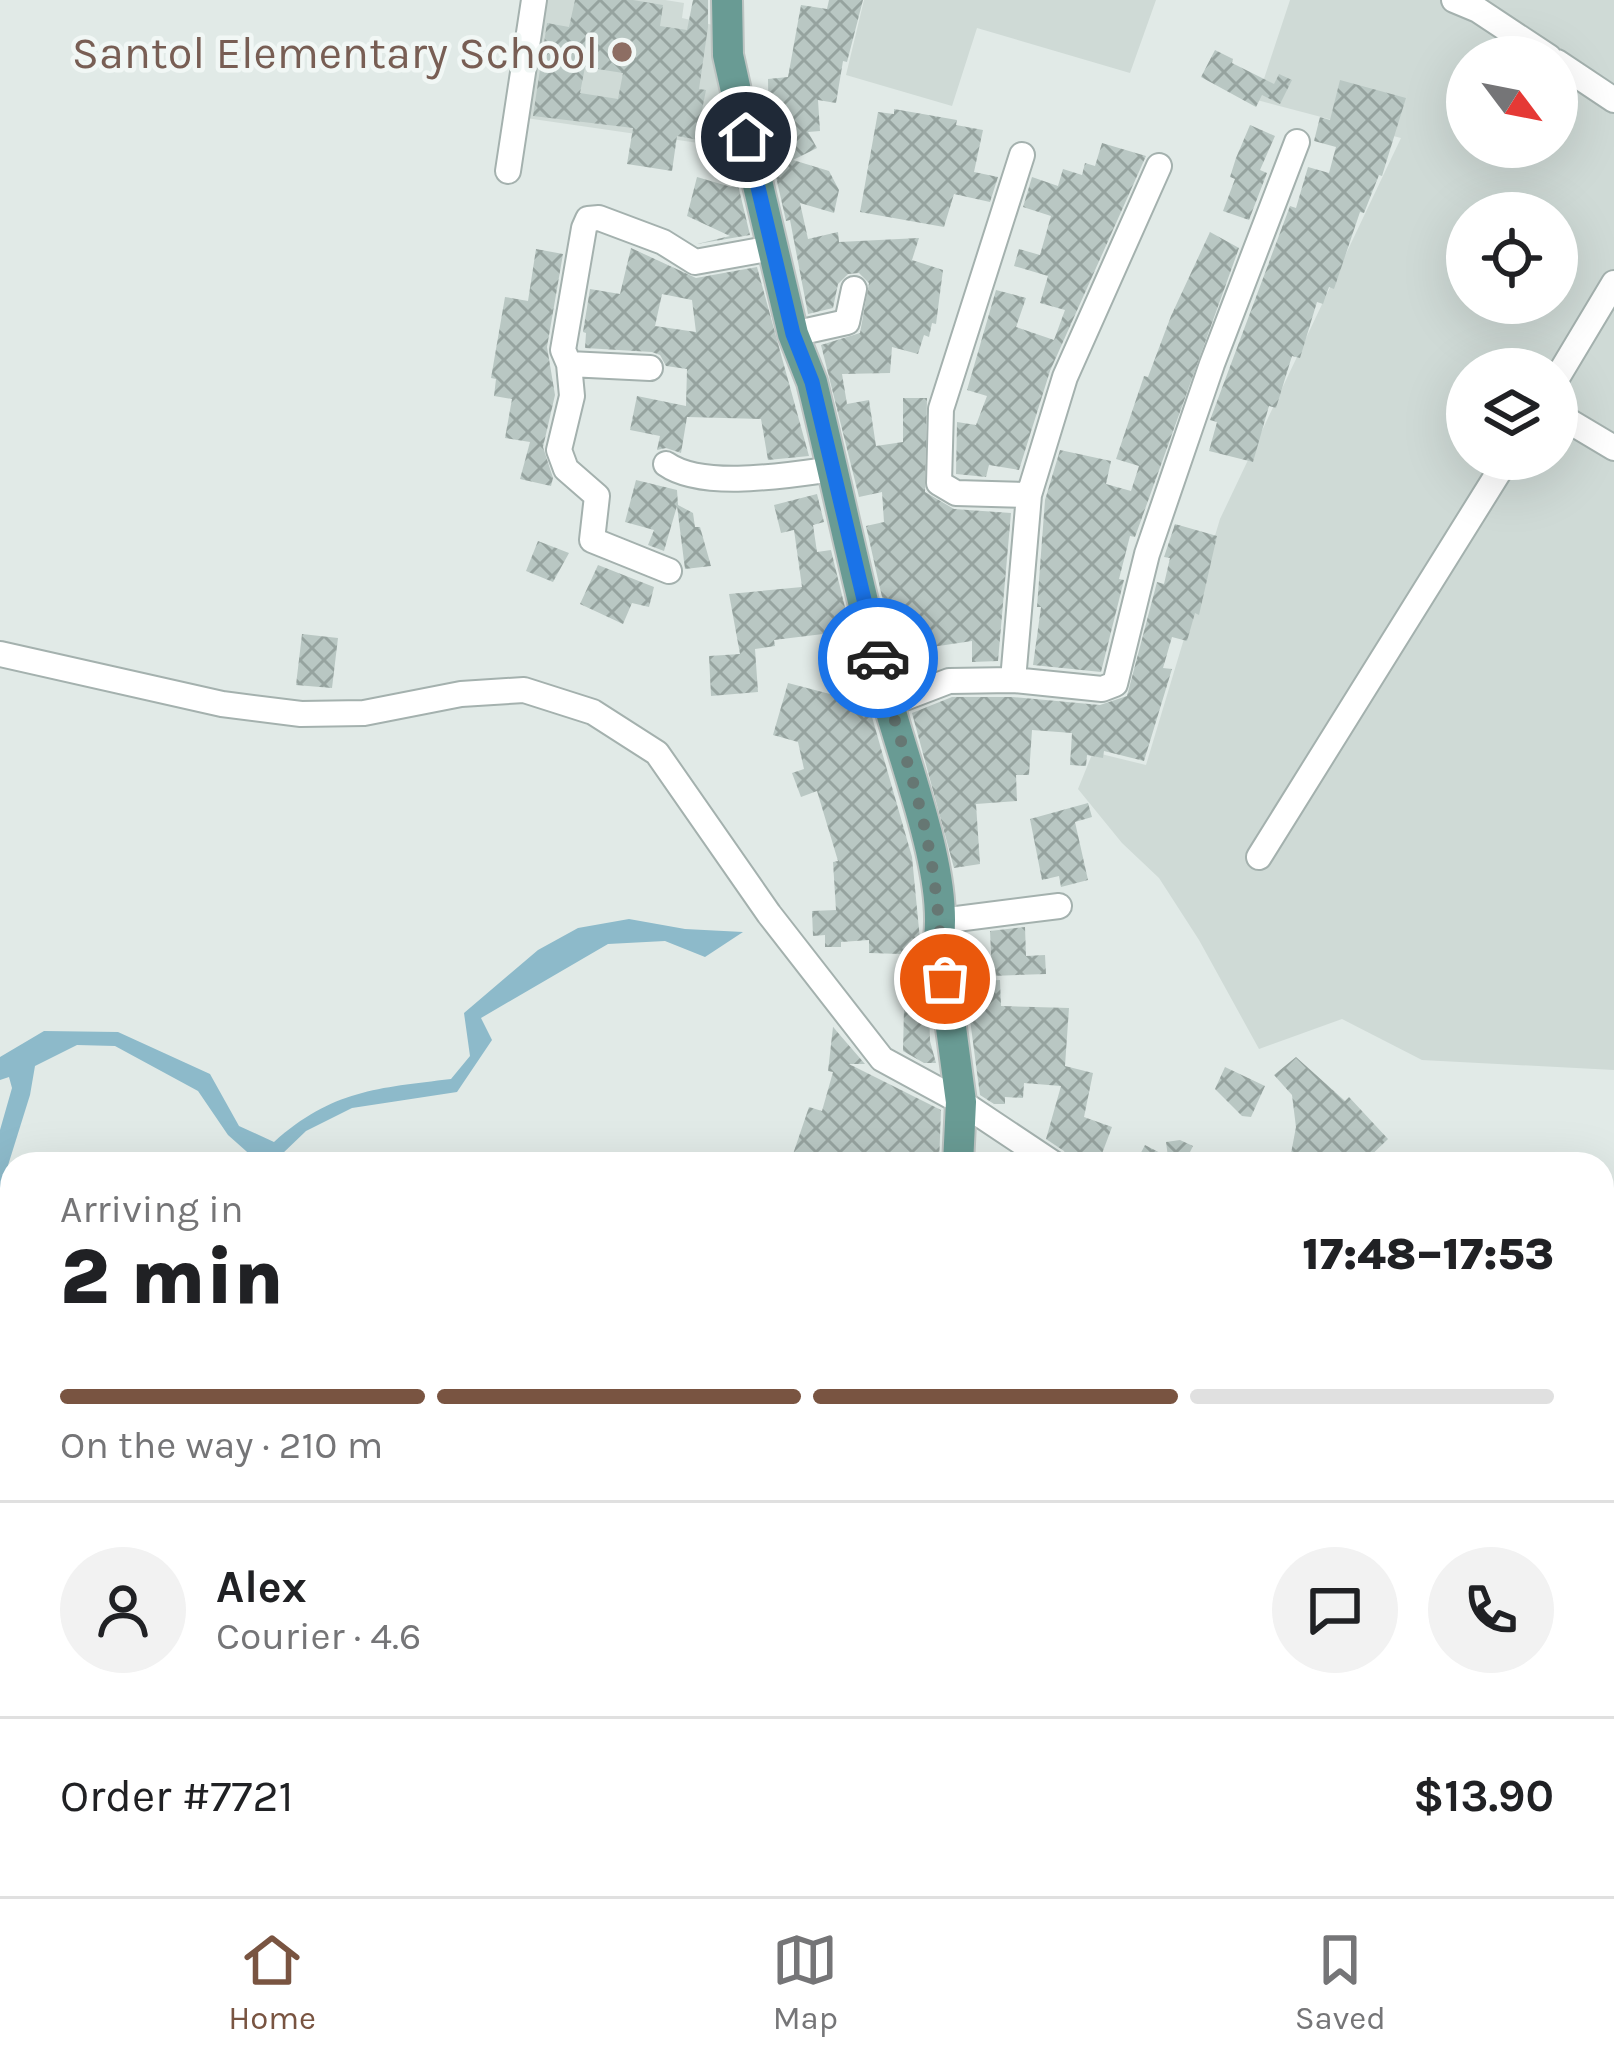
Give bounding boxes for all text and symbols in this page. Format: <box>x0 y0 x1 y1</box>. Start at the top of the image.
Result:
place label: Santol Elementary School <box>72 27 598 80</box>
north arrow <box>1446 36 1578 168</box>
map controls <box>1446 36 1578 480</box>
marker: Santol Elementary School <box>609 39 635 65</box>
pin <box>695 86 797 188</box>
icon: home <box>713 104 779 170</box>
button: locate <box>1446 192 1578 324</box>
button: layers <box>1446 348 1578 480</box>
courier <box>818 598 938 718</box>
icon: car <box>845 625 911 691</box>
pin <box>894 928 996 1030</box>
icon: bag <box>912 946 978 1012</box>
text: Arriving in <box>60 1186 243 1232</box>
text: 17:48–17:53 <box>1302 1228 1554 1280</box>
text: 2 min <box>60 1231 284 1323</box>
text: On the way · 210 m <box>60 1422 383 1468</box>
button: person <box>60 1547 186 1673</box>
button: chat <box>1272 1547 1398 1673</box>
button: phone <box>1428 1547 1554 1673</box>
text: Alex <box>216 1561 307 1613</box>
text: Courier · 4.6 <box>216 1613 421 1659</box>
text: Order #7721 <box>60 1770 293 1822</box>
text: $13.90 <box>1413 1770 1554 1822</box>
tab: Home <box>228 1927 316 2037</box>
tab: Map <box>772 1927 838 2037</box>
tab: Saved <box>1295 1927 1386 2037</box>

